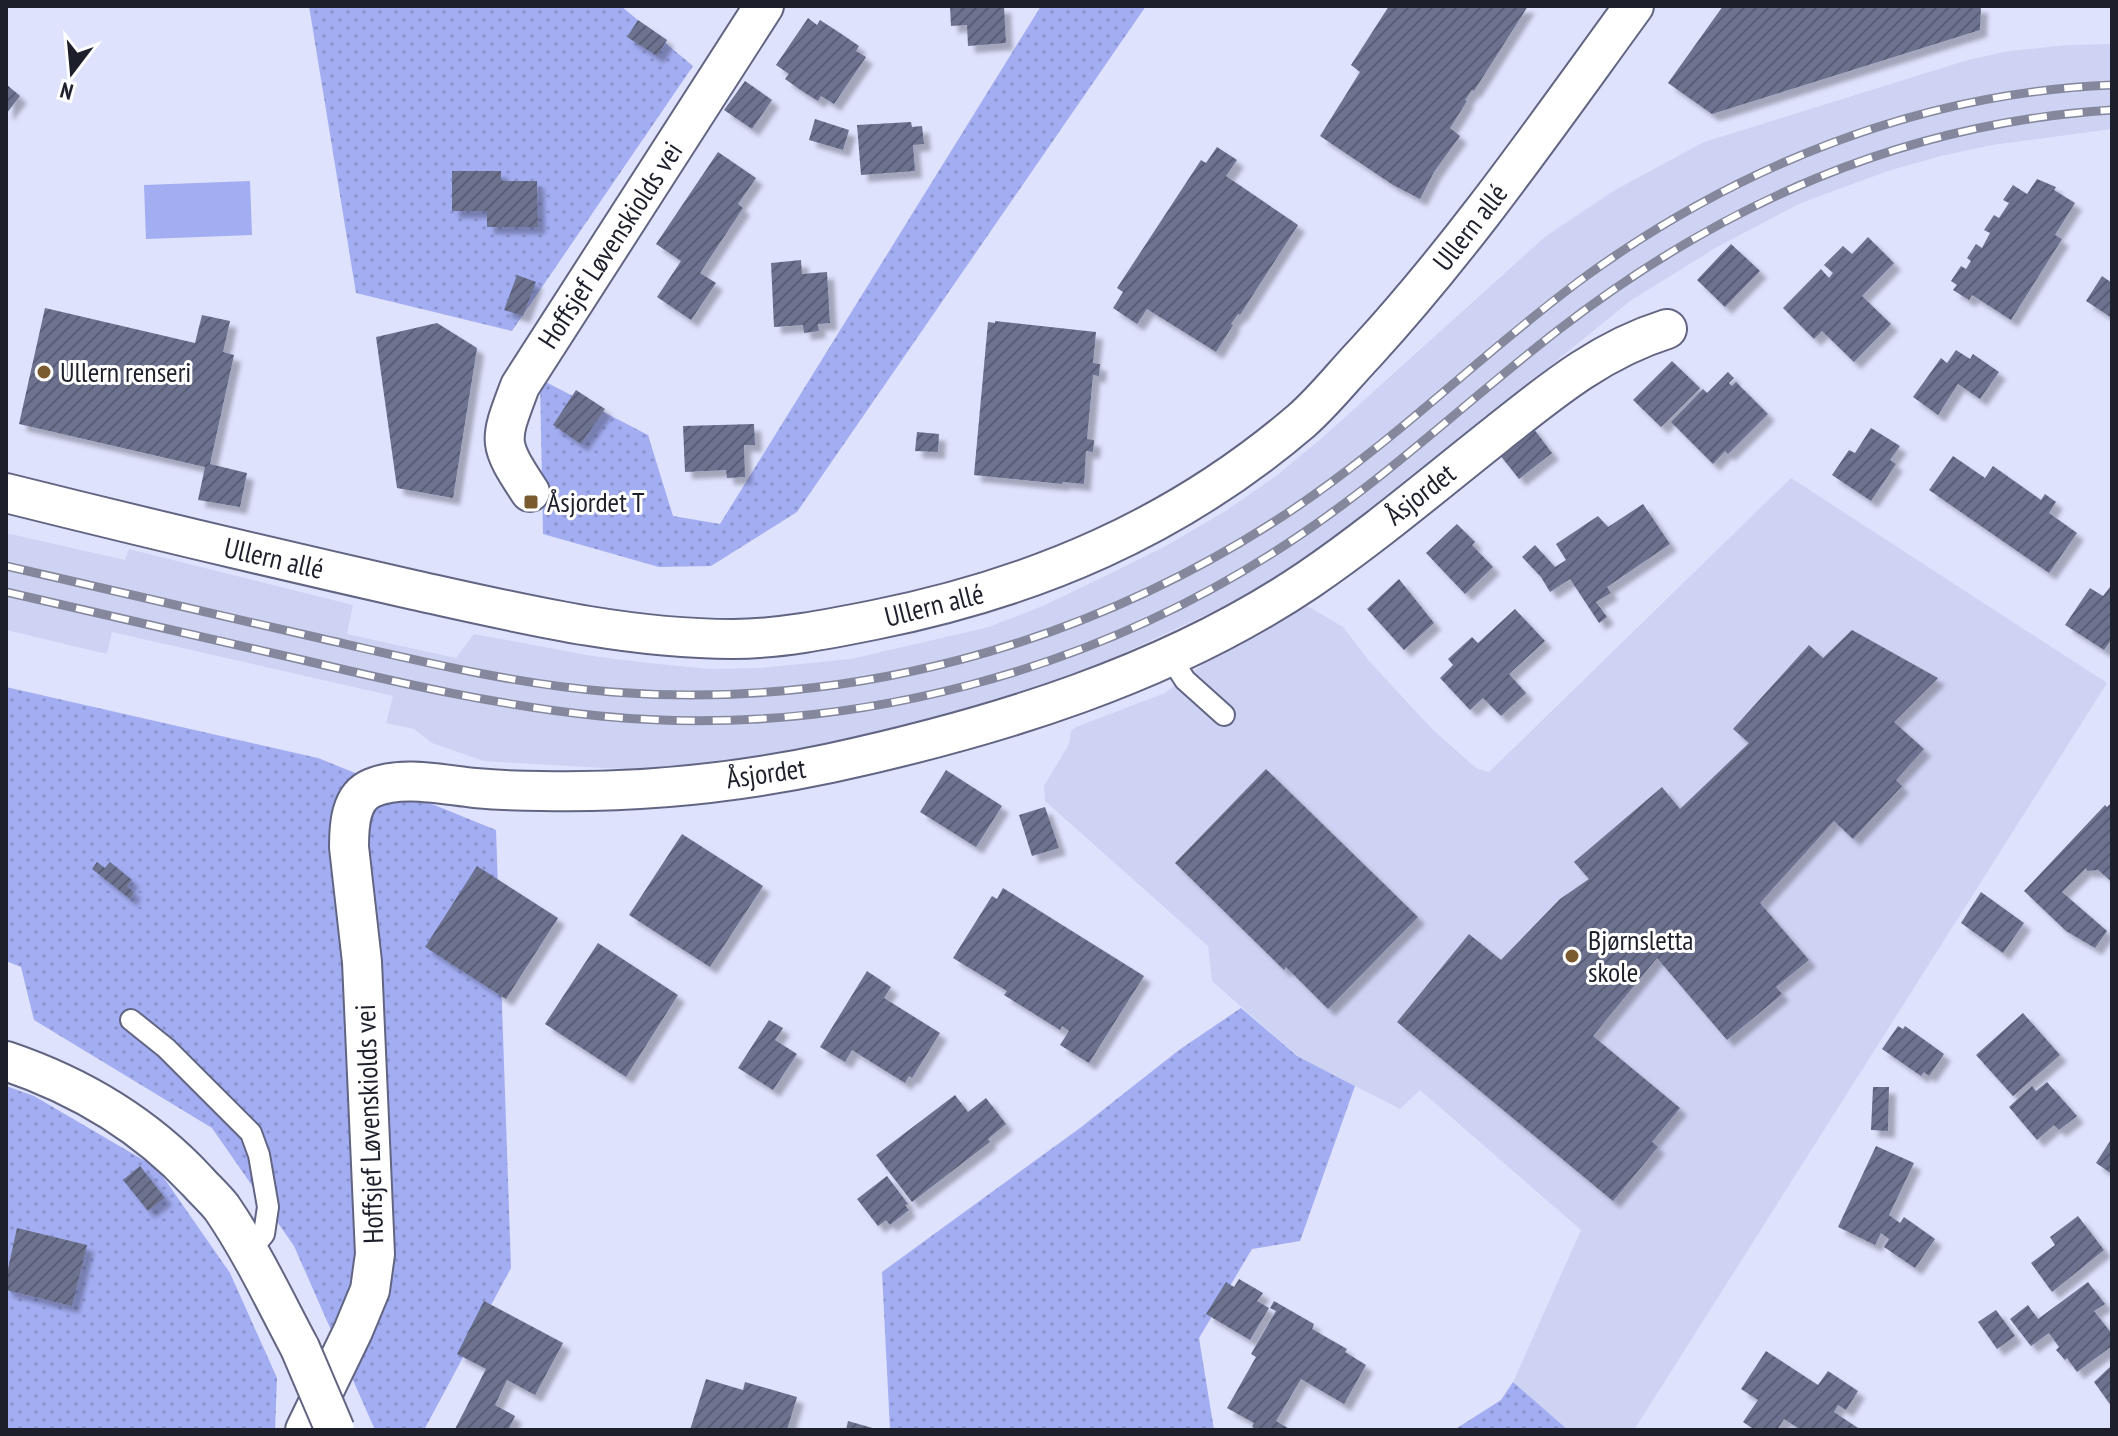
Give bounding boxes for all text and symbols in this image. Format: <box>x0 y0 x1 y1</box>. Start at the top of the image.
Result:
north arrow <box>32 32 112 112</box>
text: N <box>57 76 76 106</box>
street label: Hoffsjef Løvenskiolds vei <box>529 134 690 355</box>
street label: Ullern allé <box>1424 176 1515 278</box>
place label: Ullern renseri <box>60 353 191 390</box>
marker: Ullern renseri <box>35 363 53 381</box>
street label: Åsjordet <box>1377 454 1463 533</box>
place label: Åsjordet T <box>547 483 645 520</box>
marker: Åsjordet T <box>522 493 540 511</box>
street label: Ullern allé <box>221 528 327 587</box>
street label: Ullern allé <box>880 574 987 635</box>
street label: Åsjordet <box>724 749 808 796</box>
place label: Bjørnsletta skole <box>1588 921 1694 990</box>
marker: Bjørnsletta skole <box>1563 947 1581 965</box>
street label: Hoffsjef Løvenskiolds vei <box>346 1004 391 1244</box>

